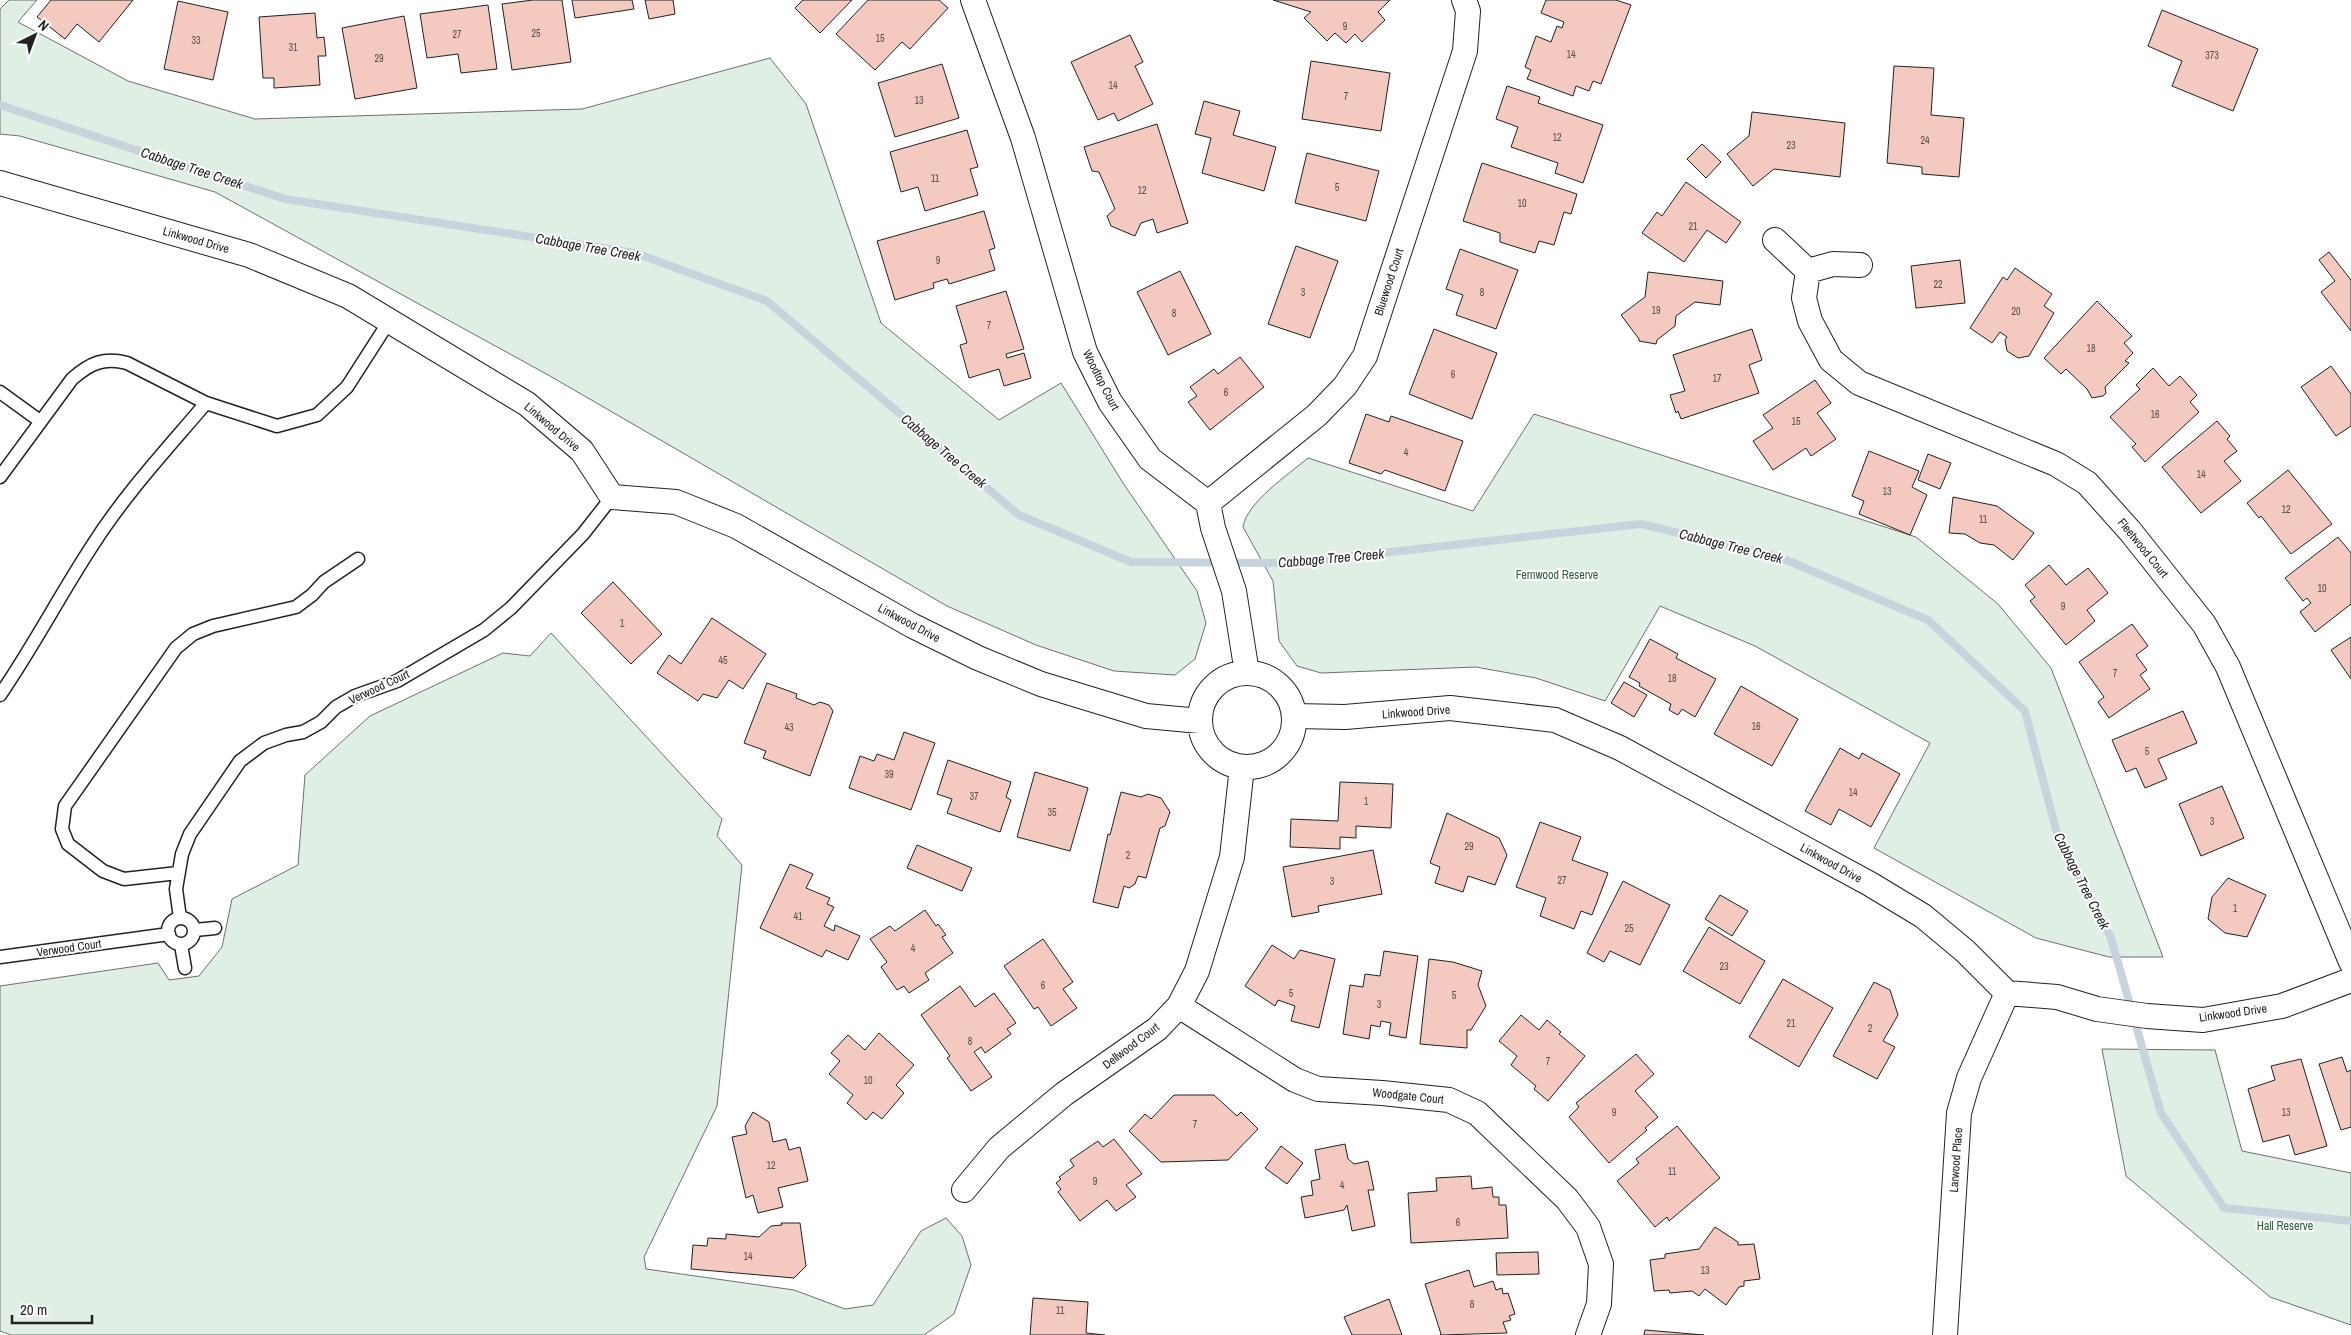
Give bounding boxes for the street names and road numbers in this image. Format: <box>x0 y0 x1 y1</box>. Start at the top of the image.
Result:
street label: Linkwood Drive <box>161 223 231 257</box>
street label: Bluewood Court <box>1371 246 1408 318</box>
street label: Woodtop Court <box>1079 347 1123 413</box>
street label: Linkwood Drive <box>521 399 583 455</box>
street label: Fleetwood Court <box>2114 515 2172 581</box>
street label: Linkwood Drive <box>875 600 943 646</box>
street label: Verwood Court <box>346 666 412 708</box>
street label: Linkwood Drive <box>1381 702 1451 722</box>
street label: Linkwood Drive <box>1797 839 1865 887</box>
street label: Verwood Court <box>36 936 103 960</box>
street label: Linkwood Drive <box>2198 1000 2268 1026</box>
street label: Dellwood Court <box>1099 1019 1163 1073</box>
street label: Woodgate Court <box>1372 1084 1445 1108</box>
street label: Larwood Place <box>1946 1127 1966 1193</box>

